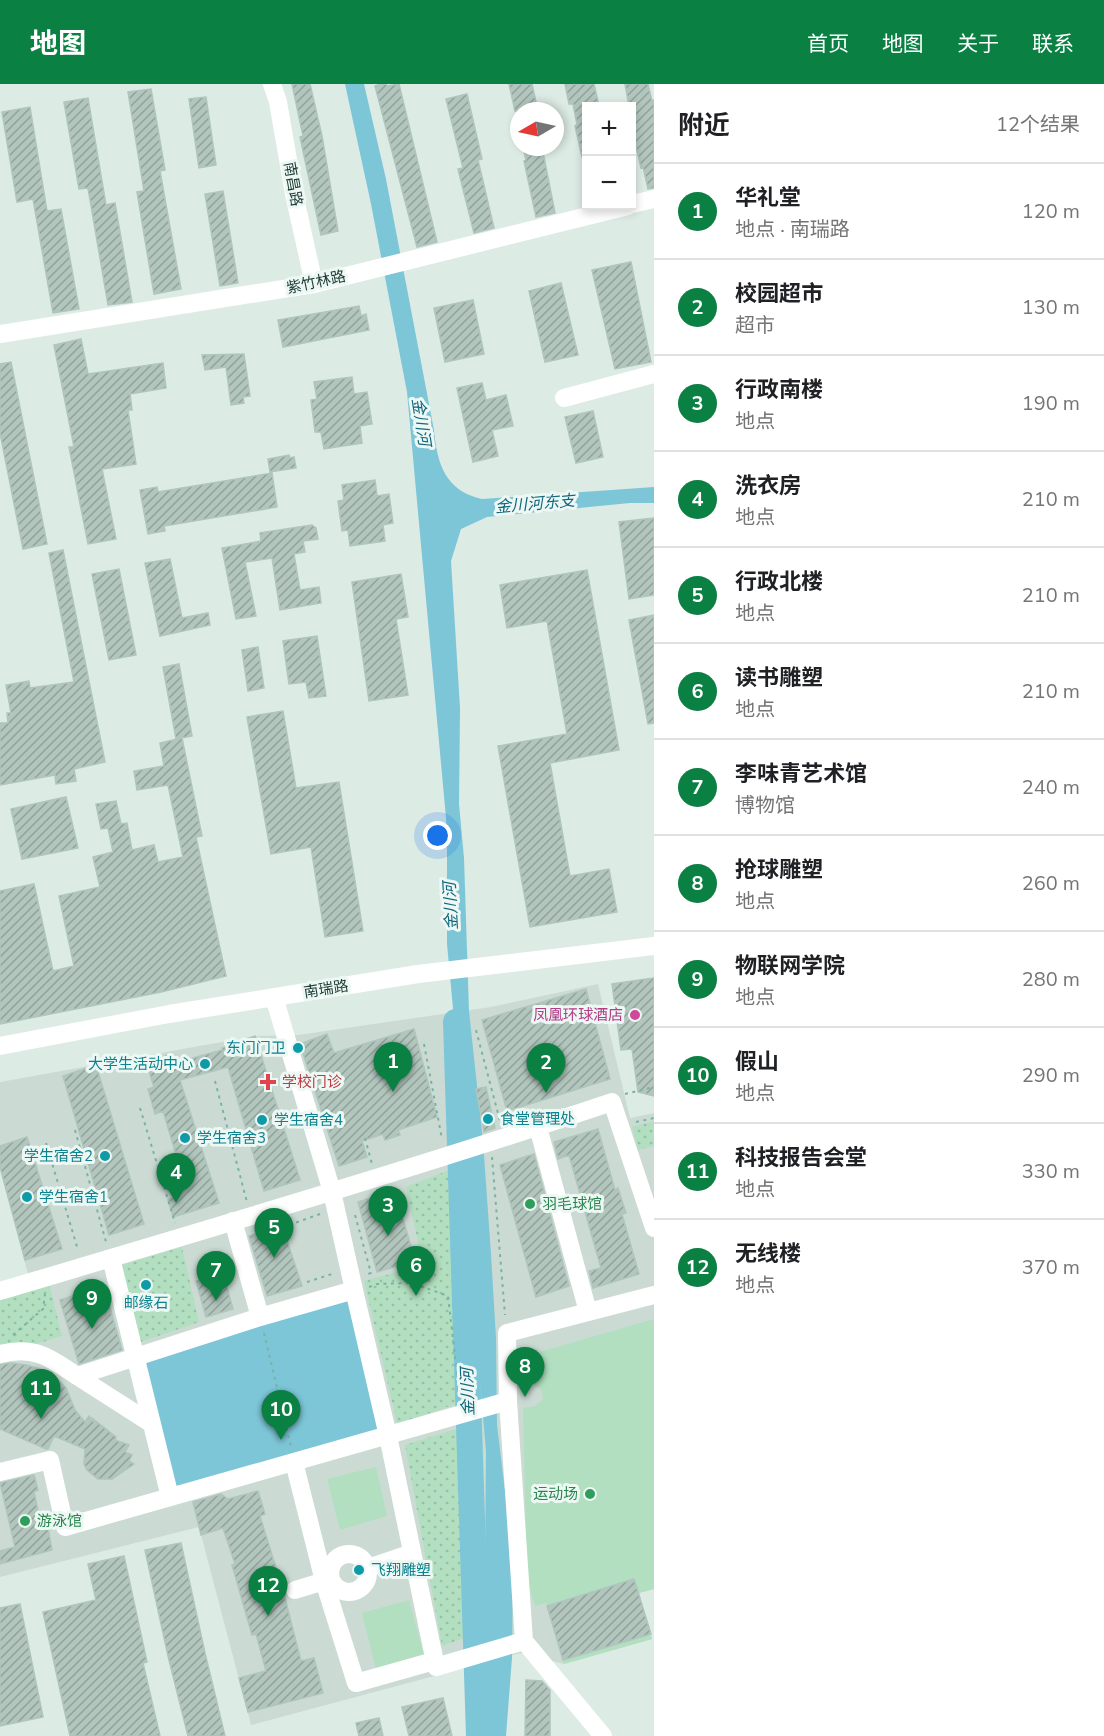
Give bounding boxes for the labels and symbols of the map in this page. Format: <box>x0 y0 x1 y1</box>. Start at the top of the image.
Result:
north arrow <box>510 102 564 156</box>
street label: 南昌路 <box>279 160 307 208</box>
street label: 紫竹林路 <box>285 266 347 298</box>
water label: 金川河 <box>406 397 436 450</box>
water label: 金川河东支 <box>494 489 578 518</box>
your location <box>423 821 452 850</box>
water label: 金川河 <box>439 878 463 931</box>
street label: 南瑞路 <box>302 976 350 1002</box>
place label: 凤凰环球酒店 <box>533 1005 623 1025</box>
marker: 凤凰环球酒店 <box>628 1008 642 1022</box>
place label: 东门门卫 <box>226 1038 286 1058</box>
marker: 东门门卫 <box>291 1041 305 1055</box>
pin: 1 <box>374 1042 412 1092</box>
pin: 2 <box>526 1044 566 1093</box>
place label: 大学生活动中心 <box>88 1054 193 1074</box>
marker: 大学生活动中心 <box>198 1057 212 1071</box>
place label: 学校门诊 <box>282 1072 342 1092</box>
marker: 学校门诊 <box>259 1073 277 1091</box>
place label: 食堂管理处 <box>500 1109 575 1129</box>
place label: 学生宿舍4 <box>274 1110 343 1130</box>
marker: 食堂管理处 <box>481 1112 495 1126</box>
marker: 学生宿舍4 <box>255 1113 269 1127</box>
place label: 学生宿舍3 <box>197 1128 266 1148</box>
marker: 学生宿舍3 <box>178 1131 192 1145</box>
place label: 学生宿舍2 <box>24 1146 93 1166</box>
marker: 学生宿舍2 <box>98 1149 112 1163</box>
pin: 4 <box>156 1154 195 1203</box>
pin: 3 <box>368 1186 408 1236</box>
place label: 学生宿舍1 <box>39 1187 108 1207</box>
marker: 学生宿舍1 <box>20 1190 34 1204</box>
place label: 羽毛球馆 <box>542 1194 602 1214</box>
marker: 羽毛球馆 <box>523 1197 537 1211</box>
pin: 5 <box>254 1208 294 1258</box>
pin: 6 <box>396 1246 436 1296</box>
pin: 7 <box>196 1252 236 1301</box>
marker: 邮缘石 <box>139 1278 153 1292</box>
pin: 9 <box>72 1280 112 1329</box>
place label: 邮缘石 <box>123 1293 169 1313</box>
pin: 8 <box>506 1348 544 1397</box>
water label: 金川河 <box>456 1365 480 1416</box>
pin: 11 <box>22 1370 60 1419</box>
pin: 10 <box>262 1390 300 1440</box>
place label: 运动场 <box>533 1484 578 1504</box>
marker: 运动场 <box>583 1487 597 1501</box>
place label: 游泳馆 <box>37 1511 82 1531</box>
marker: 游泳馆 <box>18 1514 32 1528</box>
place label: 飞翔雕塑 <box>371 1560 431 1580</box>
marker: 飞翔雕塑 <box>352 1563 366 1577</box>
pin: 12 <box>248 1566 288 1616</box>

